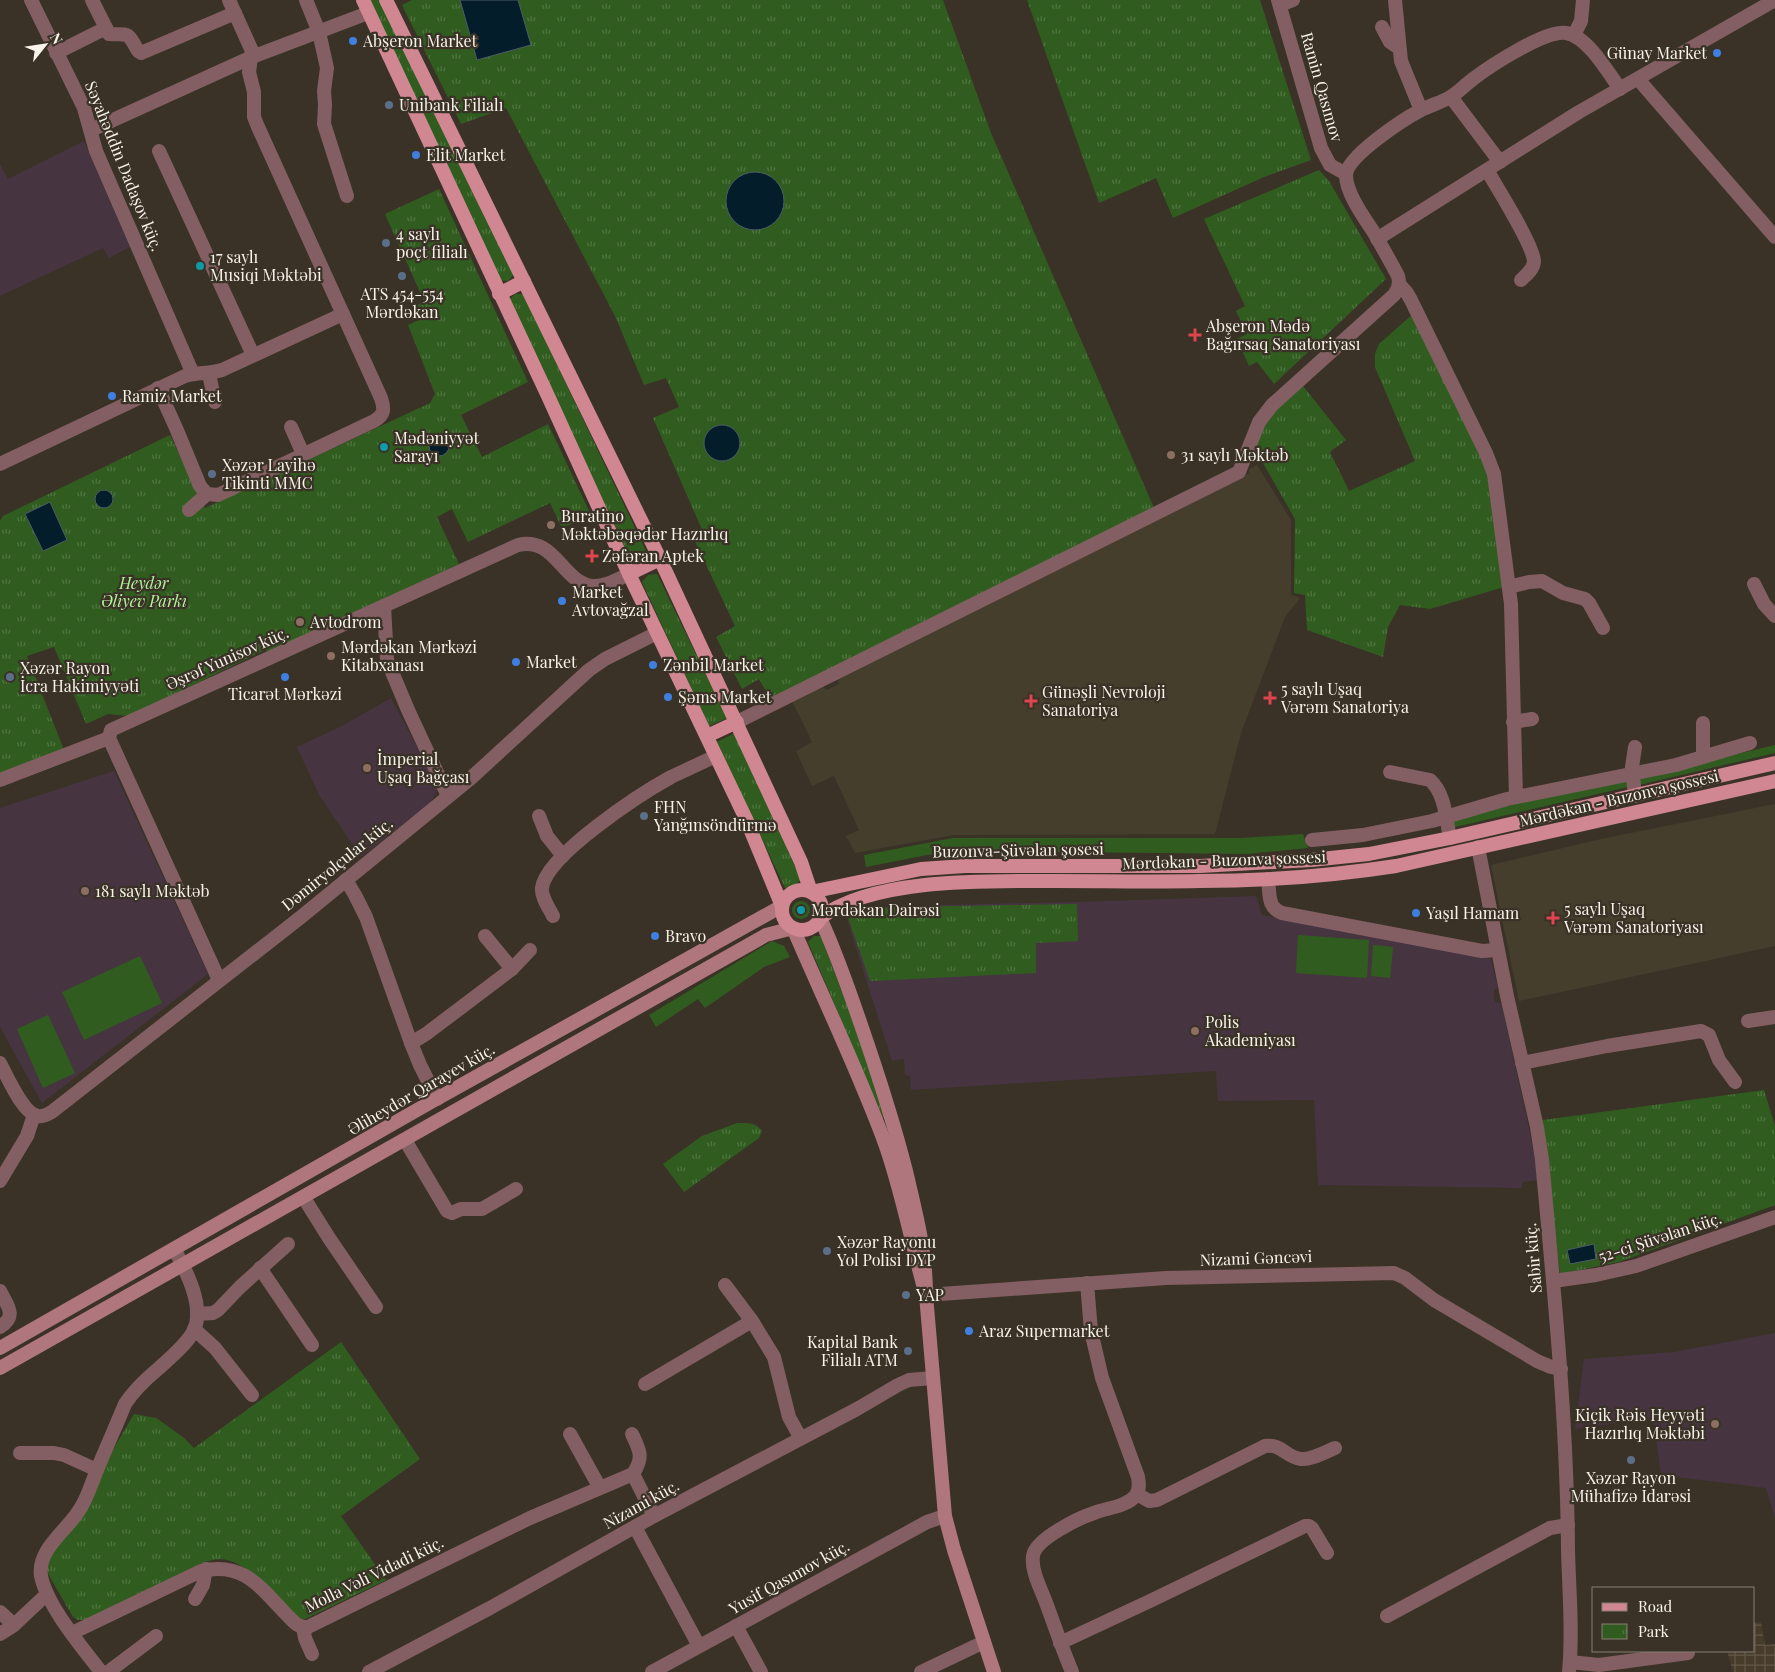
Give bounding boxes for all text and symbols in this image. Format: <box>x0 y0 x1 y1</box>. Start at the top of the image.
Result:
north arrow <box>20 20 70 70</box>
text: N <box>46 29 67 47</box>
place label: Abşeron Market <box>362 30 478 51</box>
street label: Ramin Qasımov <box>1297 30 1348 144</box>
marker: Abşeron Market <box>347 35 359 47</box>
place label: Günay Market <box>1607 42 1707 63</box>
marker: Günay Market <box>1711 47 1723 59</box>
street label: Səyahəddin Dadaşov küç. <box>81 78 168 254</box>
place label: Unibank Filialı <box>399 94 504 115</box>
marker: Unibank Filialı <box>383 99 395 111</box>
place label: Elit Market <box>426 144 505 165</box>
marker: Elit Market <box>410 149 422 161</box>
place label: 4 saylı poçt filialı <box>396 223 468 262</box>
marker: 4 saylı poçt filialı <box>380 237 392 249</box>
place label: 17 saylı Musiqi Məktəbi <box>210 246 322 285</box>
marker: 17 saylı Musiqi Məktəbi <box>194 260 206 272</box>
marker: ATS 454-554 Mərdəkan <box>396 270 408 282</box>
place label: ATS 454-554 Mərdəkan <box>359 283 444 322</box>
place label: Abşeron Mədə Bağırsaq Sanatoriyası <box>1205 315 1361 354</box>
marker: Abşeron Mədə Bağırsaq Sanatoriyası <box>1188 328 1202 342</box>
place label: Ramiz Market <box>122 385 222 406</box>
marker: Ramiz Market <box>106 390 118 402</box>
place label: Mədəniyyət Sarayı <box>394 427 479 466</box>
marker: Mədəniyyət Sarayı <box>378 441 390 453</box>
place label: 31 saylı Məktəb <box>1181 444 1289 465</box>
marker: 31 saylı Məktəb <box>1165 449 1177 461</box>
place label: Xəzər Layihə Tikinti MMC <box>222 454 316 493</box>
marker: Xəzər Layihə Tikinti MMC <box>206 468 218 480</box>
place label: Buratino Məktəbəqədər Hazırlıq <box>561 505 728 544</box>
marker: Buratino Məktəbəqədər Hazırlıq <box>545 519 557 531</box>
place label: Zəfəran Aptek <box>602 545 704 566</box>
marker: Zəfəran Aptek <box>586 550 598 562</box>
park label: Heydər Əliyev Parkı <box>101 572 187 611</box>
place label: Market Avtovağzal <box>571 581 649 620</box>
marker: Market Avtovağzal <box>556 595 568 607</box>
place label: Avtodrom <box>309 611 381 632</box>
marker: Avtodrom <box>294 616 306 628</box>
street label: Əşrəf Yunisov küç. <box>162 621 292 694</box>
place label: Mərdəkan Mərkəzi Kitabxanası <box>341 636 477 675</box>
marker: Mərdəkan Mərkəzi Kitabxanası <box>325 650 337 662</box>
place label: Market <box>526 651 577 672</box>
place label: Zənbil Market <box>663 654 764 675</box>
marker: Market <box>510 656 522 668</box>
place label: Xəzər Rayon İcra Hakimiyyəti <box>20 657 140 696</box>
marker: Zənbil Market <box>647 659 659 671</box>
marker: Xəzər Rayon İcra Hakimiyyəti <box>4 671 16 683</box>
marker: Ticarət Mərkəzi <box>279 671 291 683</box>
place label: 5 saylı Uşaq Vərəm Sanatoriya <box>1280 678 1409 717</box>
place label: Günəşli Nevroloji Sanatoriya <box>1042 681 1166 720</box>
place label: Ticarət Mərkəzi <box>228 683 342 704</box>
place label: Şəms Market <box>678 686 772 707</box>
marker: Şəms Market <box>662 691 674 703</box>
marker: 5 saylı Uşaq Vərəm Sanatoriya <box>1263 691 1277 705</box>
marker: Günəşli Nevroloji Sanatoriya <box>1024 694 1038 708</box>
place label: İmperial Uşaq Bağçası <box>377 748 470 787</box>
marker: İmperial Uşaq Bağçası <box>361 762 373 774</box>
street label: Mərdəkan - Buzonva şossesi <box>1517 764 1721 831</box>
place label: FHN Yanğınsöndürmə <box>653 796 777 835</box>
marker: FHN Yanğınsöndürmə <box>638 810 650 822</box>
street label: Dəmiryolçular küç. <box>277 812 397 915</box>
street label: Buzonva-Şüvəlan şosesi <box>932 837 1104 861</box>
street label: Mərdəkan - Buzonva şossesi <box>1122 845 1327 874</box>
place label: 181 saylı Məktəb <box>95 880 210 901</box>
marker: 181 saylı Məktəb <box>79 885 91 897</box>
place label: 5 saylı Uşaq Vərəm Sanatoriyası <box>1563 898 1704 937</box>
place label: Mərdəkan Dairəsi <box>811 899 940 920</box>
place label: Yaşıl Hamam <box>1425 902 1519 923</box>
marker: Mərdəkan Dairəsi <box>795 904 807 916</box>
marker: Yaşıl Hamam <box>1410 907 1422 919</box>
marker: 5 saylı Uşaq Vərəm Sanatoriyası <box>1546 911 1560 925</box>
place label: Bravo <box>665 925 707 946</box>
marker: Bravo <box>649 930 661 942</box>
place label: Polis Akademiyası <box>1204 1011 1296 1050</box>
marker: Polis Akademiyası <box>1189 1025 1201 1037</box>
street label: Əliheydər Qarayev küç. <box>343 1038 498 1139</box>
street label: 52-ci Şüvəlan küç. <box>1596 1207 1724 1266</box>
street label: Sabir küç. <box>1519 1222 1546 1294</box>
place label: Xəzər Rayonu Yol Polisi DYP <box>836 1231 936 1270</box>
marker: Xəzər Rayonu Yol Polisi DYP <box>821 1245 833 1257</box>
street label: Nizami Gəncəvi <box>1199 1245 1313 1270</box>
place label: YAP <box>915 1284 944 1305</box>
marker: YAP <box>900 1289 912 1301</box>
place label: Araz Supermarket <box>978 1320 1110 1341</box>
marker: Araz Supermarket <box>963 1325 975 1337</box>
place label: Kapital Bank Filialı ATM <box>807 1331 898 1370</box>
marker: Kapital Bank Filialı ATM <box>902 1345 914 1357</box>
place label: Kiçik Rəis Heyyəti Hazırlıq Məktəbi <box>1575 1404 1705 1443</box>
marker: Kiçik Rəis Heyyəti Hazırlıq Məktəbi <box>1709 1418 1721 1430</box>
marker: Xəzər Rayon Mühafizə İdarəsi <box>1625 1454 1637 1466</box>
place label: Xəzər Rayon Mühafizə İdarəsi <box>1571 1467 1692 1506</box>
street label: Nizami küç. <box>599 1474 682 1533</box>
street label: Molla Vəli Vidadi küç. <box>301 1531 447 1616</box>
street label: Yusif Qasımov küç. <box>724 1535 853 1619</box>
legend <box>1592 1587 1755 1652</box>
text: Road <box>1638 1596 1672 1616</box>
text: Park <box>1638 1621 1670 1641</box>

